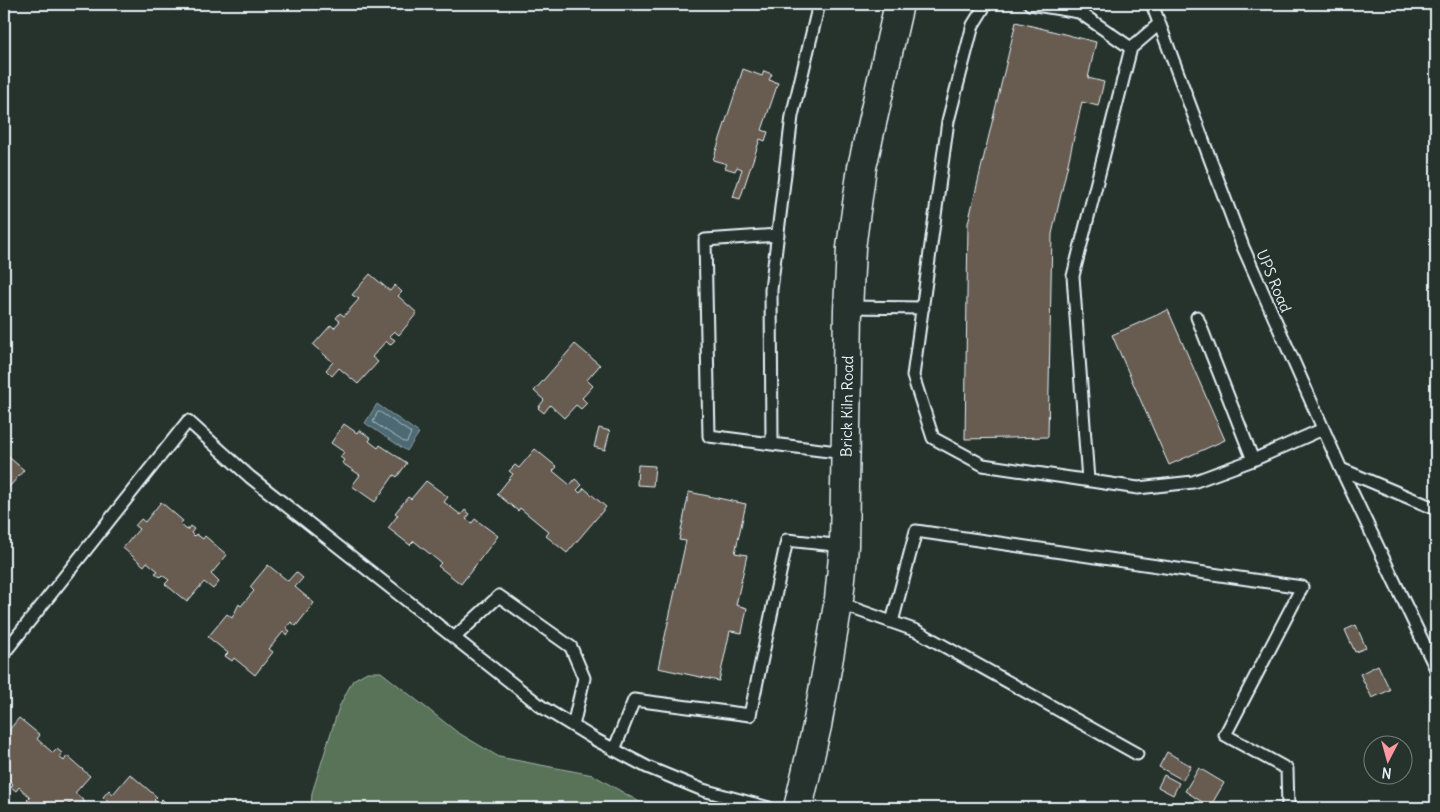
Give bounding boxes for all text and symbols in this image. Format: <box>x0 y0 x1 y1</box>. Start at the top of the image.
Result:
street label: UPS Road <box>1252 247 1296 315</box>
street label: Brick Kiln Road <box>836 355 857 457</box>
north arrow <box>1362 734 1412 784</box>
text: N <box>1381 763 1392 782</box>

